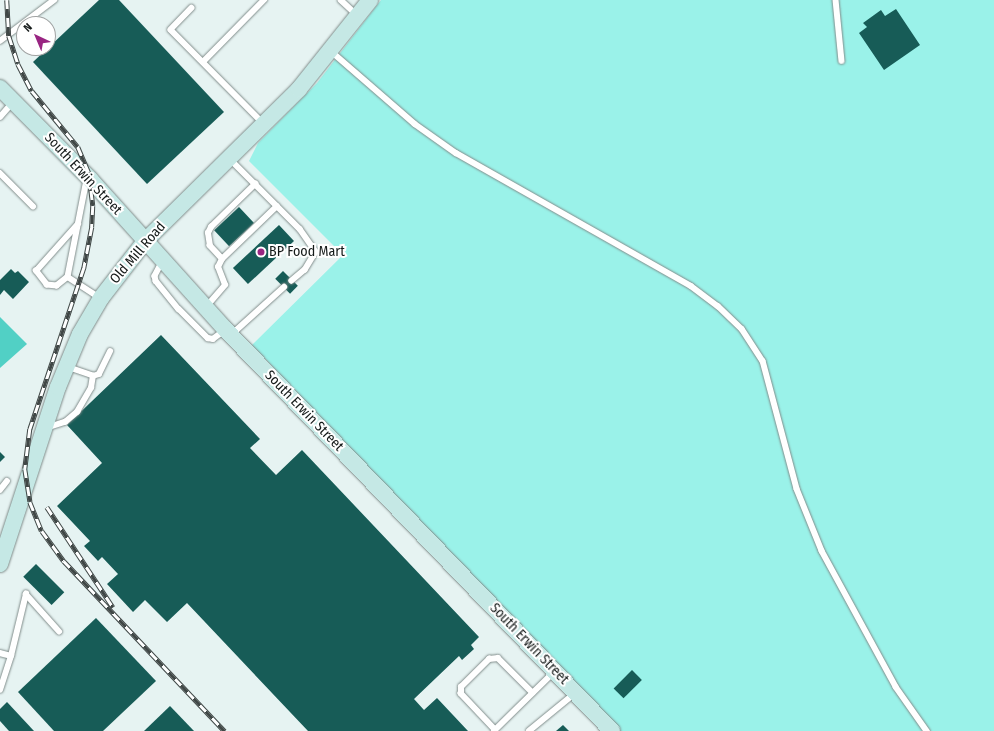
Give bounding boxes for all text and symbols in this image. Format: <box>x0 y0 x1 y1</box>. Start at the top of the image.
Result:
north arrow <box>16 16 56 56</box>
text: N <box>21 21 35 35</box>
street label: South Erwin Street <box>41 130 125 218</box>
street label: Old Mill Road <box>107 219 169 287</box>
place label: BP Food Mart <box>269 244 345 260</box>
marker: BP Food Mart <box>256 247 266 257</box>
street label: South Erwin Street <box>261 367 347 455</box>
street label: South Erwin Street <box>486 600 572 688</box>

